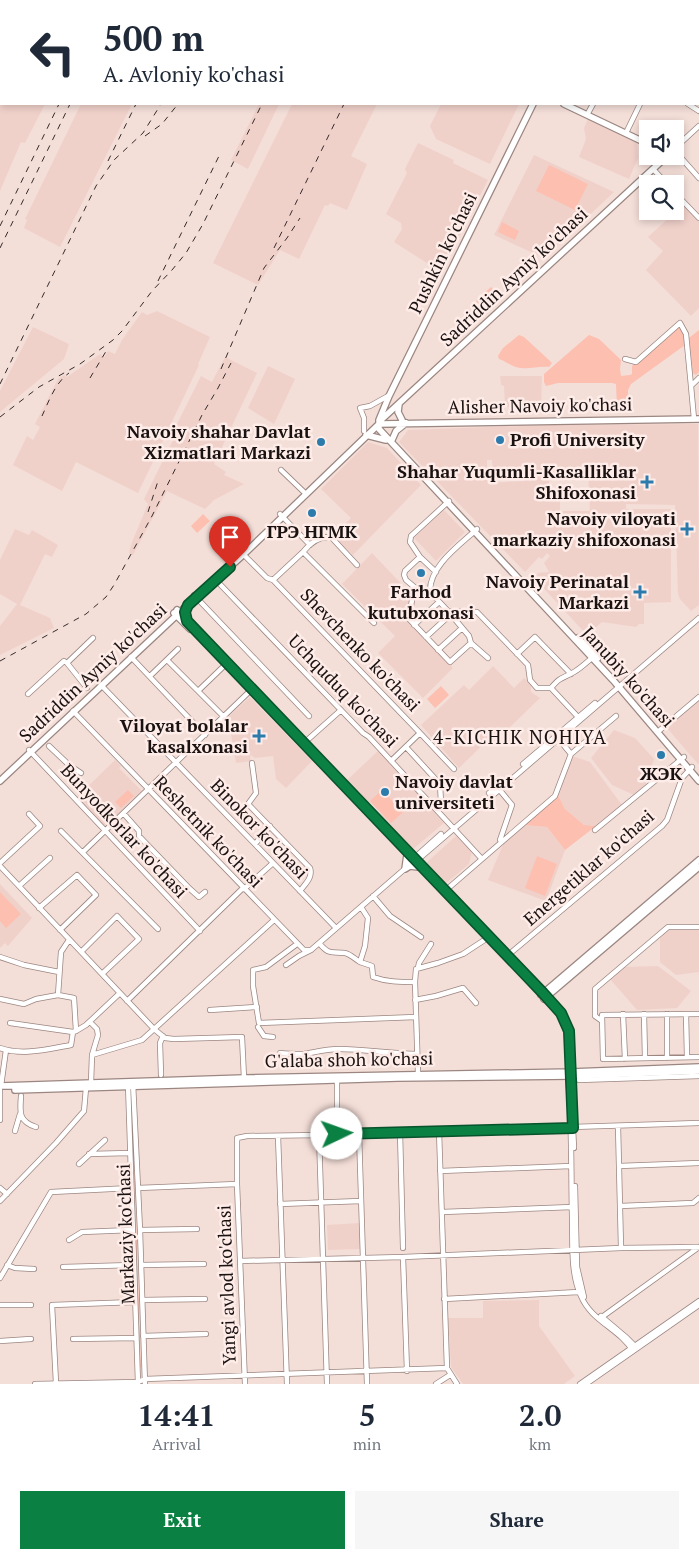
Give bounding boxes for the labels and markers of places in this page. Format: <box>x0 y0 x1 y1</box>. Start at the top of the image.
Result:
place label: Navoiy shahar Davlat Xizmatlari Markazi <box>127 419 311 464</box>
place label: Profi University <box>510 427 645 451</box>
marker: Profi University <box>494 434 506 446</box>
marker: Navoiy shahar Davlat Xizmatlari Markazi <box>315 436 327 448</box>
place label: Shahar Yuqumli-Kasalliklar Shifoxonasi <box>397 459 636 504</box>
marker: Shahar Yuqumli-Kasalliklar Shifoxonasi <box>640 475 654 489</box>
place label: Navoiy viloyati markaziy shifoxonasi <box>493 506 676 551</box>
marker: ГРЭ НГМК <box>306 507 318 519</box>
pin <box>209 516 251 567</box>
place label: ГРЭ НГМК <box>267 519 358 543</box>
marker: Navoiy viloyati markaziy shifoxonasi <box>680 522 694 536</box>
marker: Farhod kutubxonasi <box>415 567 427 579</box>
place label: Navoiy Perinatal Markazi <box>486 569 629 614</box>
place label: Farhod kutubxonasi <box>368 579 474 624</box>
marker: Navoiy Perinatal Markazi <box>633 585 647 599</box>
place label: Viloyat bolalar kasalxonasi <box>120 713 248 758</box>
marker: Viloyat bolalar kasalxonasi <box>252 729 266 743</box>
marker: ЖЭК <box>655 749 667 761</box>
place label: ЖЭК <box>640 761 682 785</box>
place label: Navoiy davlat universiteti <box>395 769 513 814</box>
marker: Navoiy davlat universiteti <box>379 786 391 798</box>

